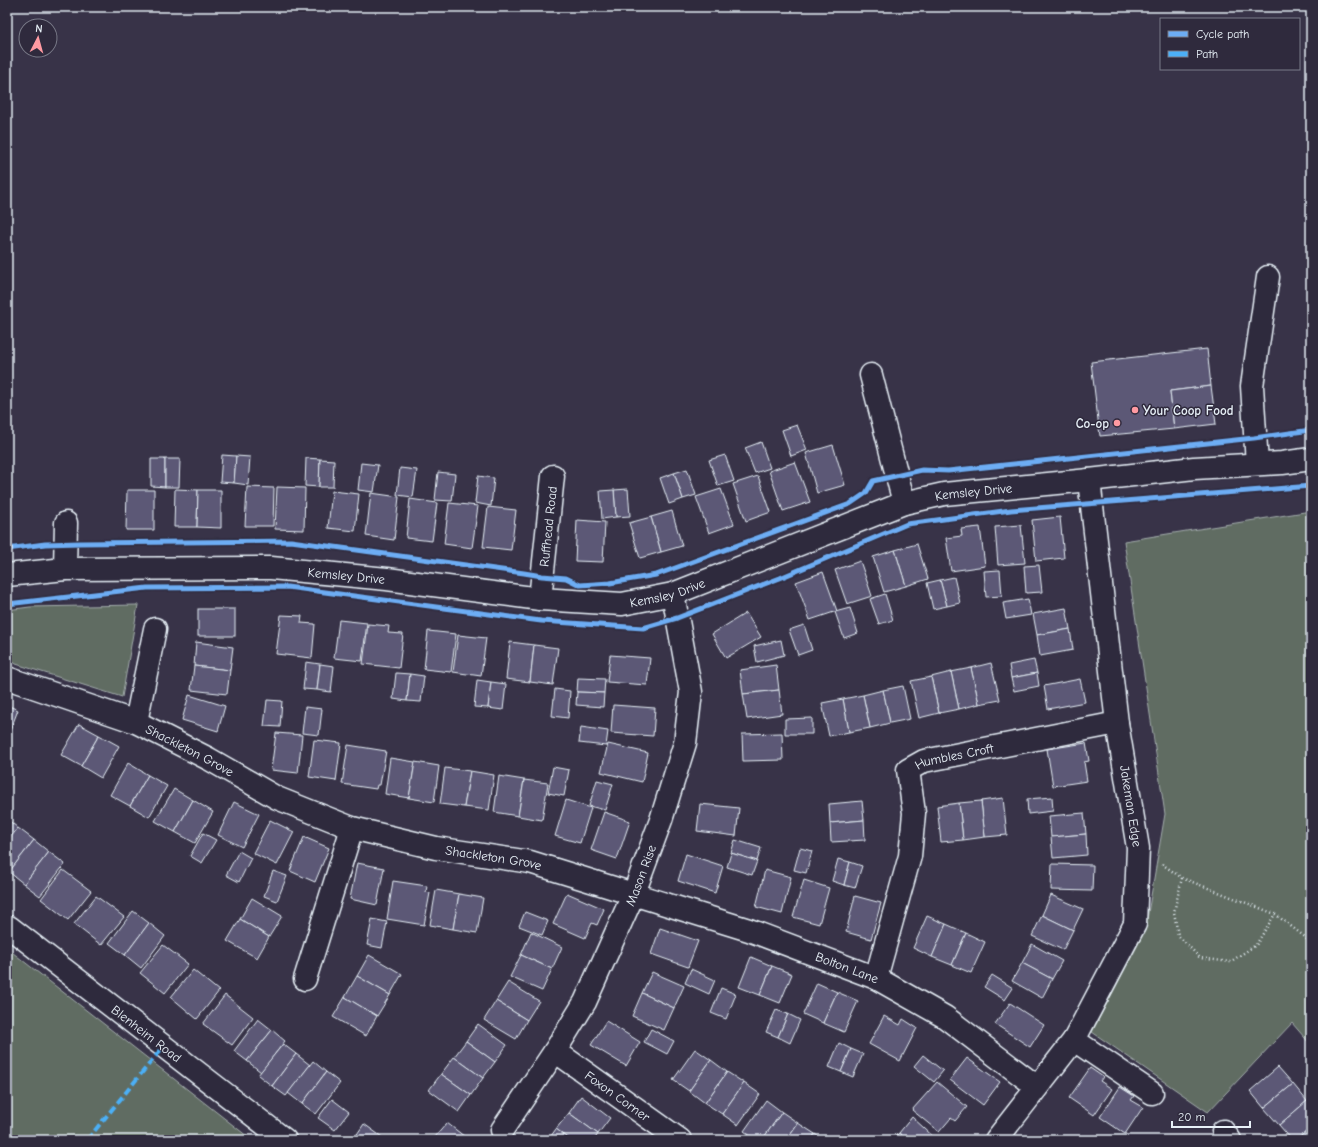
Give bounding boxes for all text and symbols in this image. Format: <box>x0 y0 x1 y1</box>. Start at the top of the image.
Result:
north arrow <box>18 18 58 58</box>
legend <box>1160 18 1300 70</box>
text: N <box>35 22 43 35</box>
text: Cycle path <box>1196 27 1249 41</box>
text: Path <box>1196 47 1218 61</box>
place label: Your Coop Food <box>1143 403 1234 418</box>
marker: Your Coop Food <box>1130 405 1140 415</box>
place label: Co-op <box>1076 416 1109 431</box>
marker: Co-op <box>1112 418 1122 428</box>
street label: Kemsley Drive <box>933 480 1013 503</box>
street label: Ruffhead Road <box>536 485 559 568</box>
street label: Kemsley Drive <box>307 564 386 586</box>
street label: Kemsley Drive <box>628 575 707 610</box>
street label: Shackleton Grove <box>143 721 237 779</box>
street label: Humbles Croft <box>912 740 996 772</box>
street label: Jakeman Edge <box>1117 764 1145 848</box>
street label: Shackleton Grove <box>444 842 544 873</box>
street label: Mason Rise <box>622 842 659 908</box>
street label: Bolton Lane <box>814 948 881 986</box>
street label: Blenheim Road <box>109 1002 185 1065</box>
street label: Foxon Corner <box>582 1067 654 1124</box>
scale bar <box>1172 1103 1250 1129</box>
text: 20 m <box>1178 1110 1206 1124</box>

